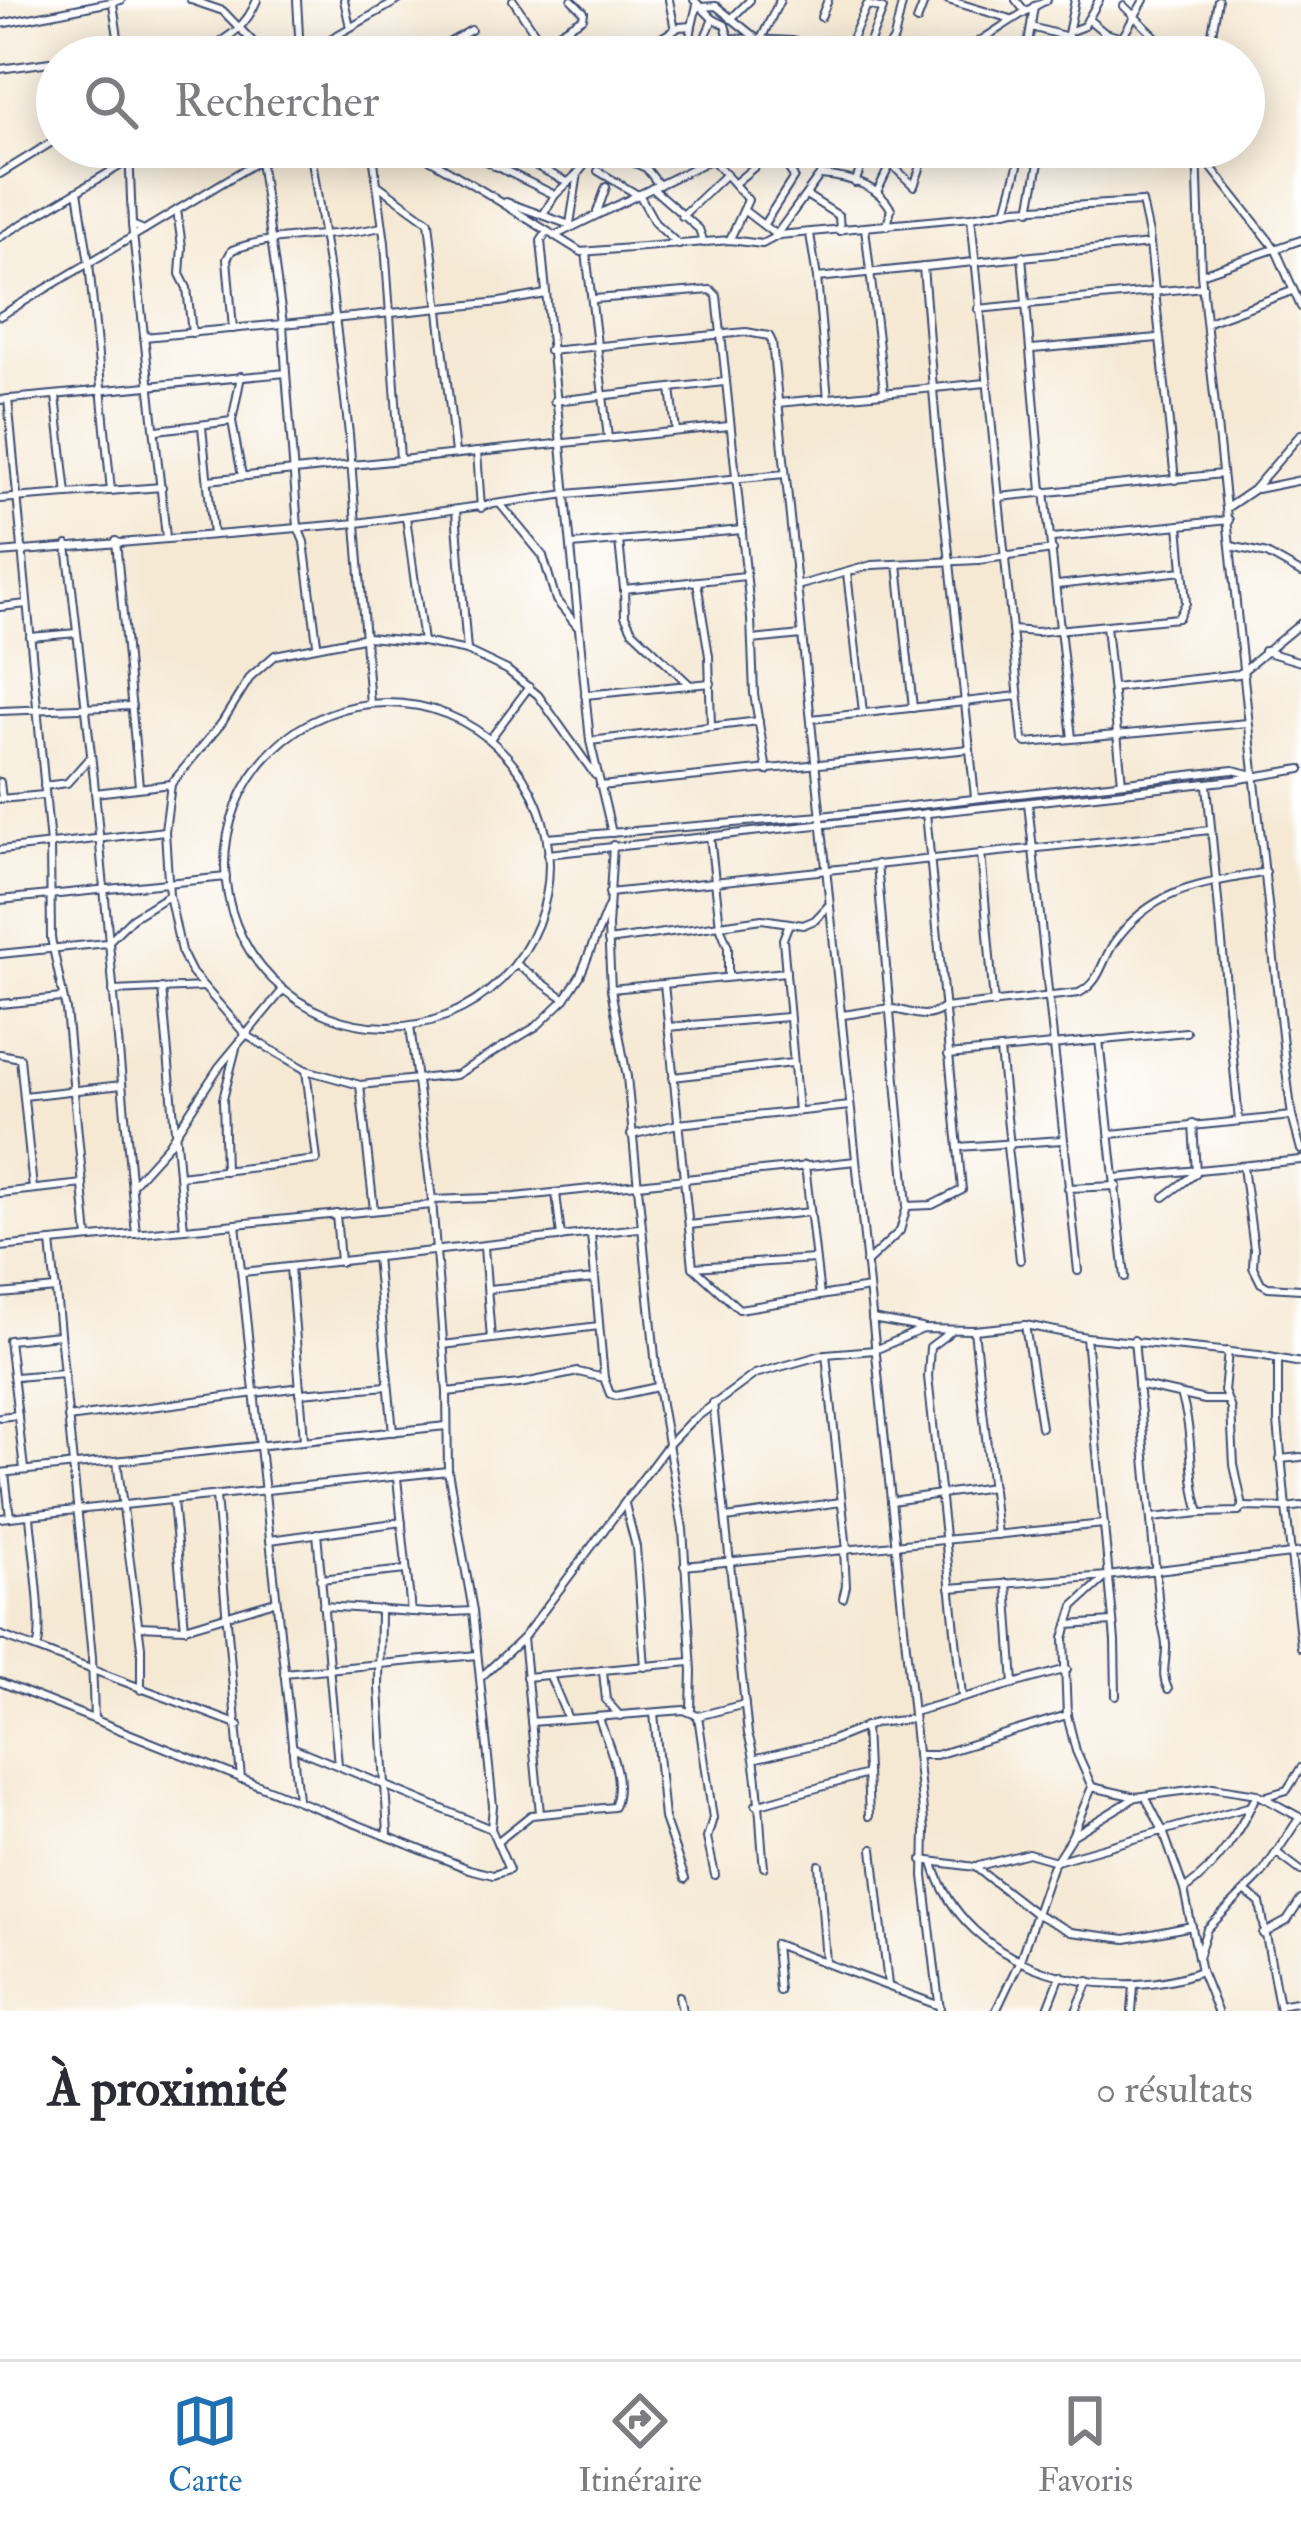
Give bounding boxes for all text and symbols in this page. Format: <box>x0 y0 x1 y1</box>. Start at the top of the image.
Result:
search box <box>36 36 1265 168</box>
icon: search <box>78 69 144 135</box>
text: Rechercher <box>174 74 379 130</box>
text: À proximité <box>48 2057 287 2121</box>
text: 0 résultats <box>1096 2065 1253 2114</box>
tab: Carte <box>168 2388 242 2501</box>
tab: Itinéraire <box>578 2388 702 2501</box>
tab: Favoris <box>1038 2388 1133 2501</box>

